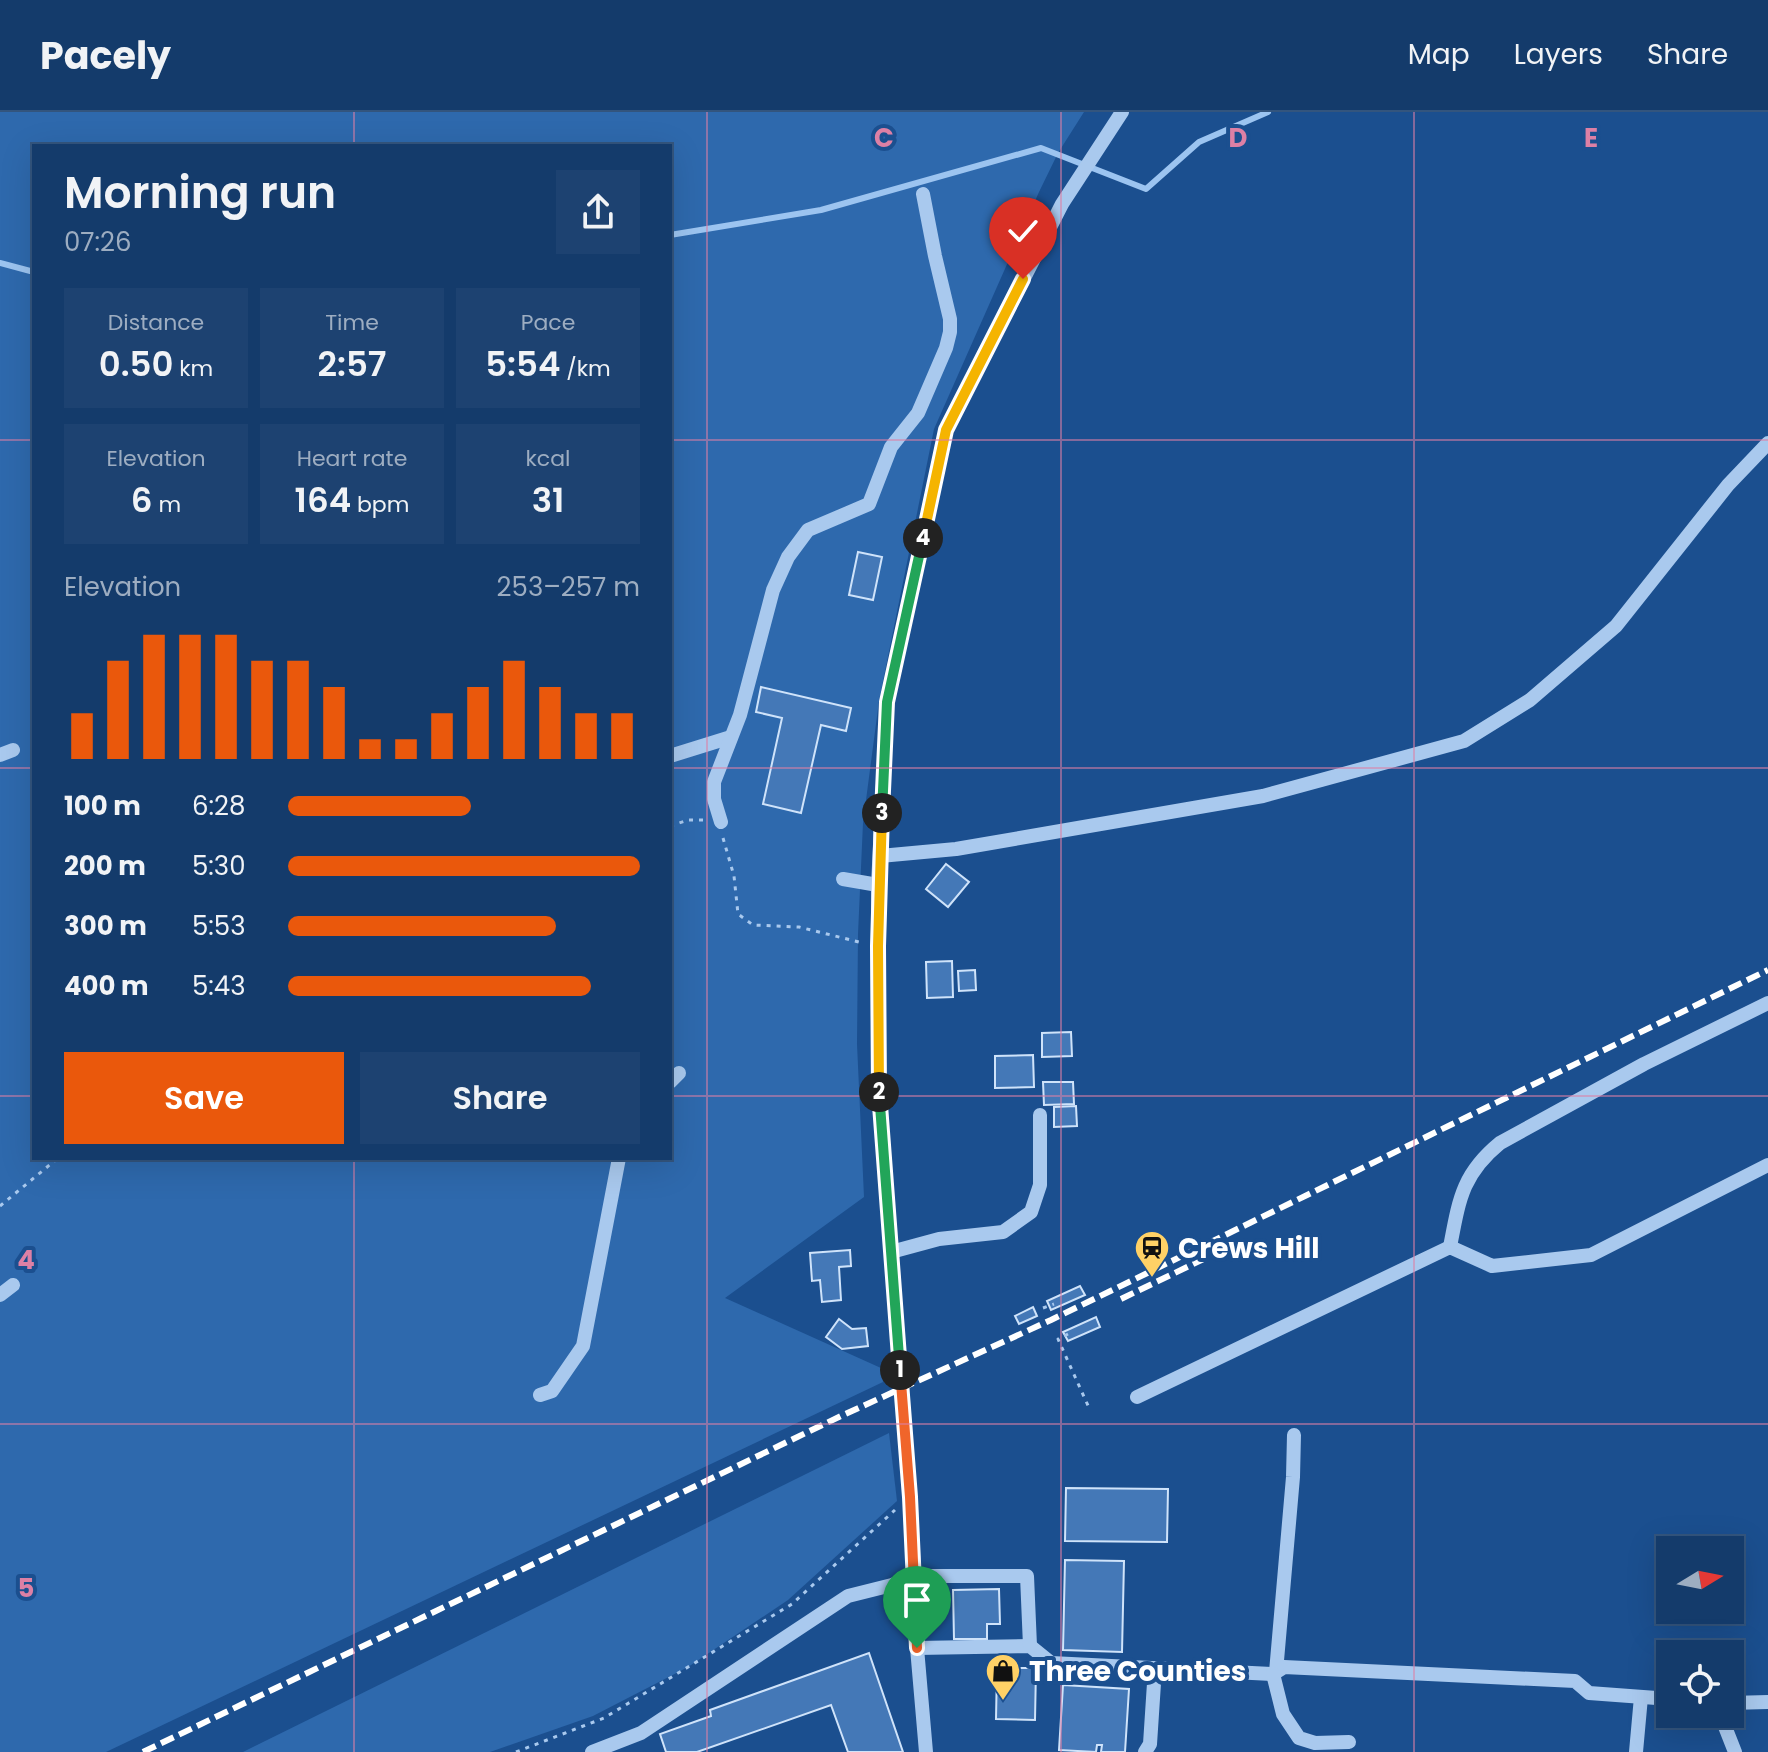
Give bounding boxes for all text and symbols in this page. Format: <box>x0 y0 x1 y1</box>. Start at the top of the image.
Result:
text: Pacely <box>40 29 171 82</box>
text: Map <box>1408 35 1470 74</box>
text: Layers <box>1514 35 1603 74</box>
text: Share <box>1647 35 1728 74</box>
text: C <box>874 120 894 156</box>
text: D <box>1229 120 1248 156</box>
text: E <box>1584 120 1598 156</box>
text: Morning run <box>64 162 336 223</box>
button: share <box>556 170 640 254</box>
pin <box>989 197 1057 279</box>
icon: check <box>1001 209 1045 253</box>
text: 07:26 <box>64 224 132 260</box>
text: Distance <box>108 307 204 338</box>
text: Time <box>325 307 379 338</box>
text: Pace <box>521 307 575 338</box>
text: 0.50 <box>99 340 173 388</box>
text: 2:57 <box>318 340 387 388</box>
text: 5:54 <box>485 340 560 388</box>
text: km <box>173 353 213 384</box>
text: /km <box>560 353 611 384</box>
text: Elevation <box>106 443 206 474</box>
text: Heart rate <box>297 443 407 474</box>
text: kcal <box>526 443 570 474</box>
text: 6 <box>131 476 153 524</box>
text: 164 <box>295 476 351 524</box>
text: 31 <box>532 476 564 524</box>
text: m <box>153 489 181 520</box>
text: bpm <box>351 489 409 520</box>
pin: 4 <box>903 518 943 558</box>
text: 4 <box>916 522 930 553</box>
text: Elevation <box>64 569 181 605</box>
text: 253–257 m <box>497 569 640 605</box>
text: 100 m <box>64 788 141 824</box>
text: 6:28 <box>192 788 245 824</box>
pin: 3 <box>862 793 902 833</box>
text: 3 <box>875 797 889 828</box>
text: 200 m <box>64 848 146 884</box>
text: 5:30 <box>192 848 246 884</box>
text: 300 m <box>64 908 147 944</box>
text: 5:53 <box>192 908 246 944</box>
text: 400 m <box>64 968 149 1004</box>
text: 5:43 <box>192 968 246 1004</box>
button: Save <box>64 1052 344 1144</box>
button: Share <box>360 1052 640 1144</box>
pin: 2 <box>859 1072 899 1112</box>
text: 2 <box>873 1076 885 1107</box>
station icon: Crews Hill <box>1133 1229 1171 1279</box>
place label: Crews Hill <box>1178 1229 1320 1268</box>
text: 4 <box>17 1242 35 1278</box>
pin: 1 <box>880 1350 920 1390</box>
text: 1 <box>896 1354 904 1385</box>
north arrow <box>1656 1536 1744 1624</box>
map controls <box>1656 1536 1744 1728</box>
pin <box>883 1566 951 1648</box>
text: 5 <box>18 1570 34 1606</box>
icon: arrive <box>895 1578 939 1622</box>
button: locate <box>1656 1640 1744 1728</box>
shop icon: Three Counties <box>984 1652 1022 1702</box>
place label: Three Counties <box>1029 1652 1246 1691</box>

